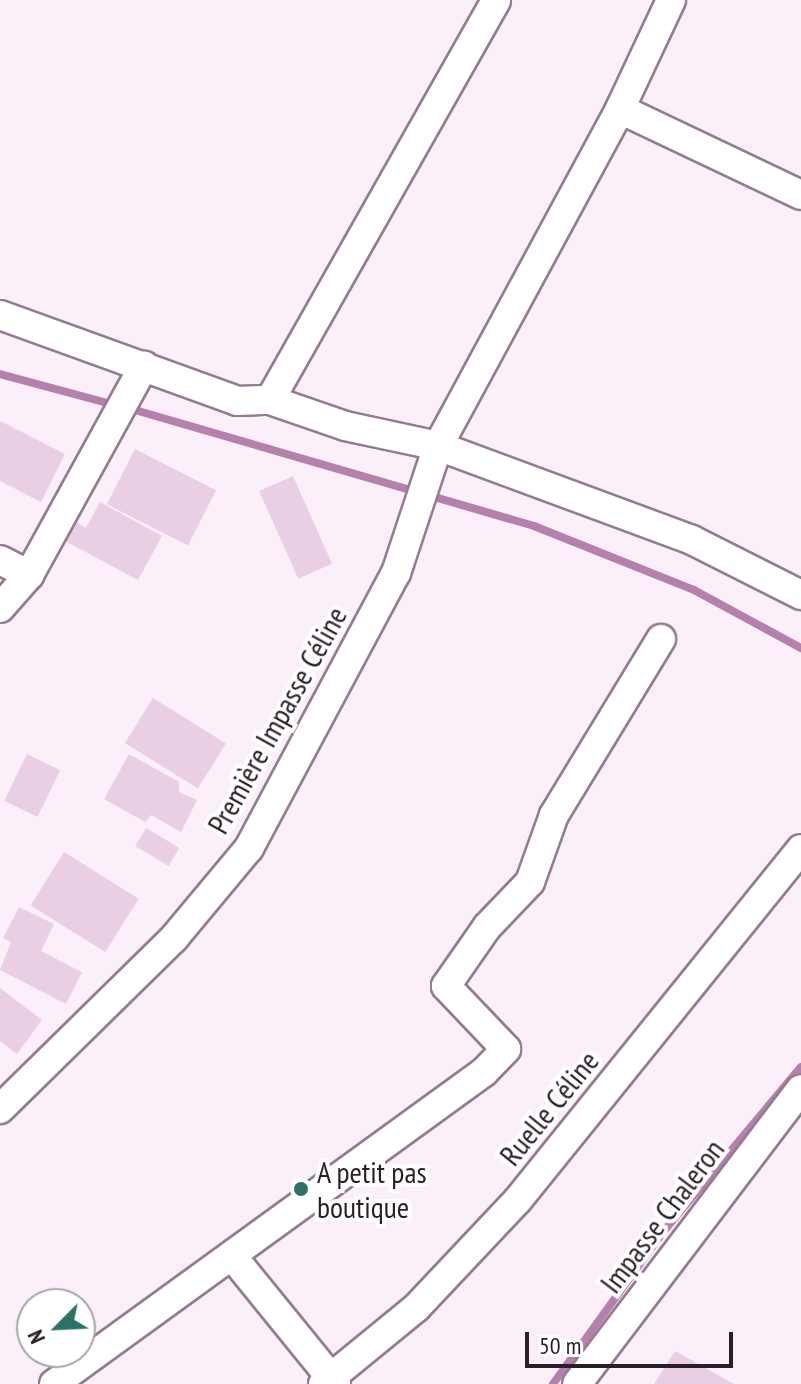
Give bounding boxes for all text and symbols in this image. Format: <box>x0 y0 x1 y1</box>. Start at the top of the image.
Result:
street label: Première Impasse Céline <box>200 600 354 840</box>
street label: Ruelle Céline <box>492 1043 606 1173</box>
street label: Impasse Chaleron <box>592 1132 732 1300</box>
place label: A petit pas boutique <box>317 1154 428 1224</box>
marker: A petit pas boutique <box>292 1180 310 1198</box>
north arrow <box>16 1288 96 1368</box>
scale bar <box>529 1316 737 1366</box>
text: N <box>21 1326 51 1348</box>
text: 50 m <box>539 1330 581 1361</box>

